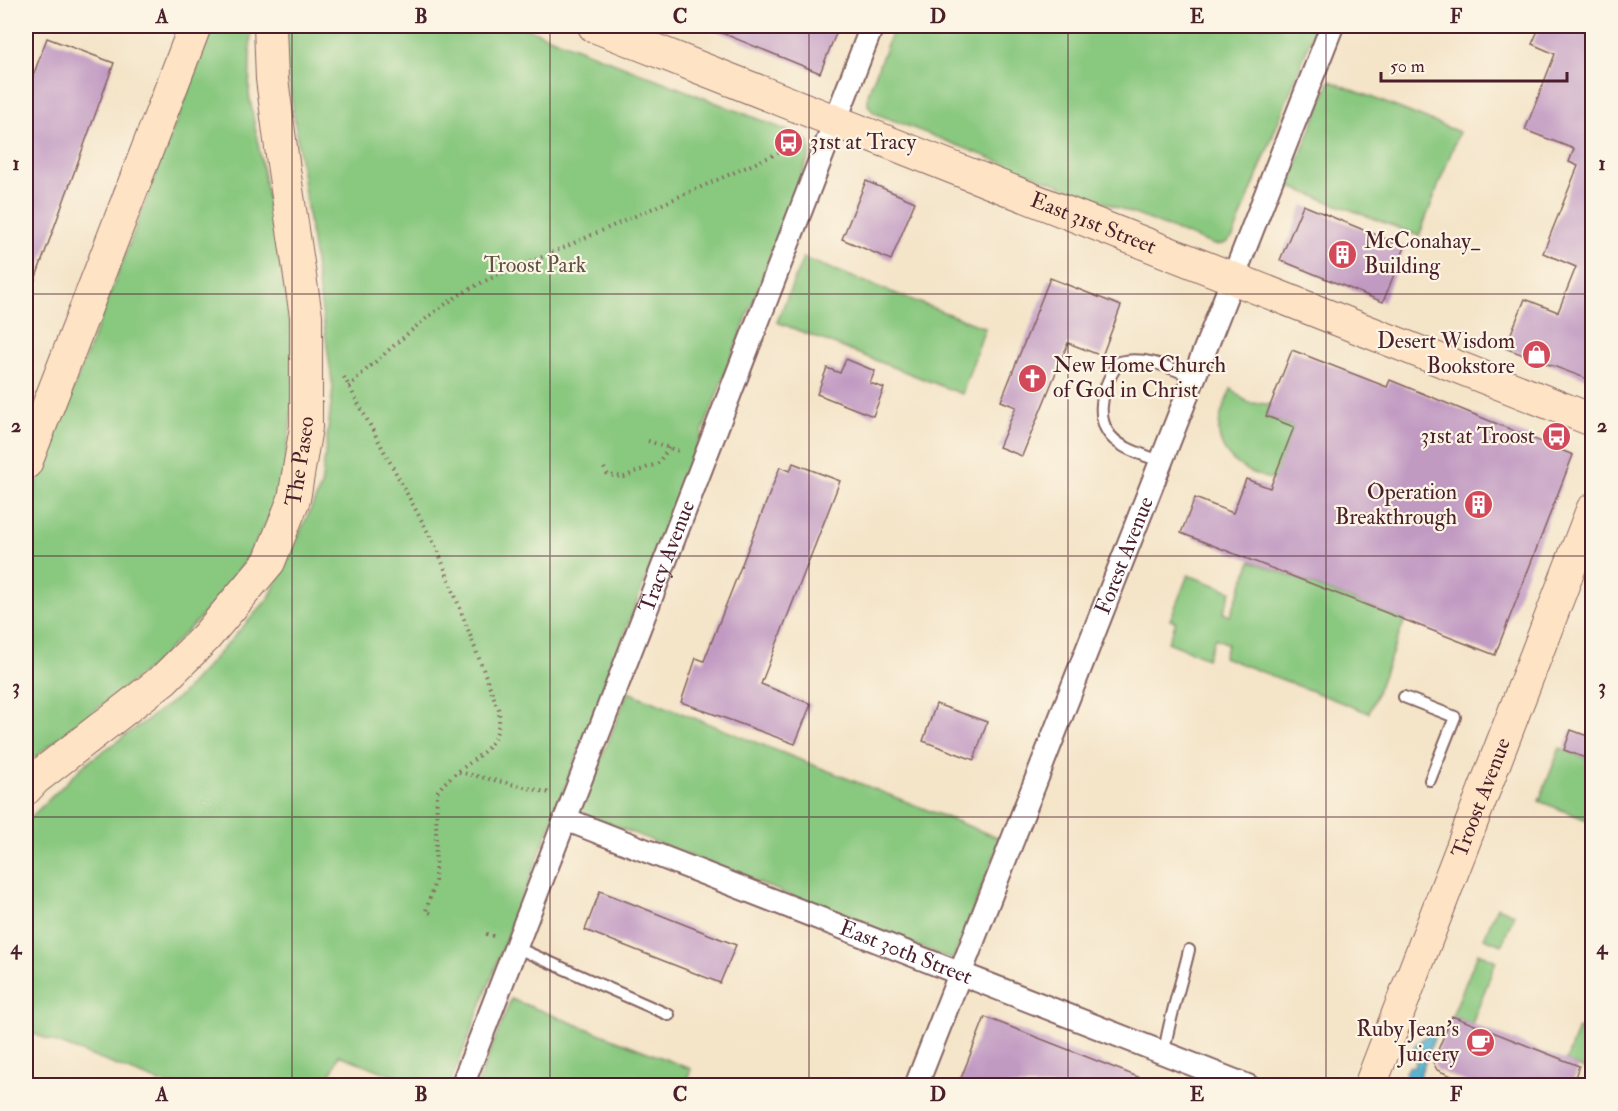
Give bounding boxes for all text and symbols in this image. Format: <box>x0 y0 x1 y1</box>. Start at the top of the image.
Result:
text: A <box>155 4 169 29</box>
text: B <box>414 4 428 29</box>
text: C <box>673 4 687 29</box>
text: D <box>930 4 946 29</box>
text: E <box>1190 4 1205 29</box>
text: F <box>1450 4 1463 29</box>
scale bar <box>1381 45 1567 83</box>
text: 50 m <box>1390 55 1425 78</box>
bus stop icon: 31st at Tracy <box>773 126 805 158</box>
place label: 31st at Tracy <box>810 128 916 156</box>
text: 1 <box>12 151 20 176</box>
text: 1 <box>1598 151 1606 176</box>
street label: East 31st Street <box>1027 186 1160 261</box>
place label: McConahay_ Building <box>1364 227 1481 280</box>
building icon: McConahay_ Building <box>1327 238 1359 270</box>
park label: Troost Park <box>484 251 587 279</box>
place label: Desert Wisdom Bookstore <box>1377 327 1515 380</box>
shop icon: Desert Wisdom Bookstore <box>1520 338 1552 370</box>
place label: New Home Church of God in Christ <box>1053 351 1227 404</box>
church icon: New Home Church of God in Christ <box>1016 362 1048 394</box>
text: 2 <box>11 413 21 438</box>
text: 2 <box>1597 413 1607 438</box>
street label: The Paseo <box>279 417 320 508</box>
bus stop icon: 31st at Troost <box>1540 420 1572 452</box>
place label: 31st at Troost <box>1421 422 1535 450</box>
place label: Operation Breakthrough <box>1335 478 1457 531</box>
building icon: Operation Breakthrough <box>1462 489 1494 521</box>
street label: Forest Avenue <box>1089 492 1160 618</box>
street label: Tracy Avenue <box>633 496 701 616</box>
text: 3 <box>12 674 20 699</box>
text: 3 <box>1598 674 1606 699</box>
street label: Troost Avenue <box>1445 734 1517 862</box>
street label: East 30th Street <box>835 914 976 991</box>
text: 4 <box>10 935 23 960</box>
text: 4 <box>1596 935 1609 960</box>
place label: Ruby Jean's Juicery <box>1356 1015 1459 1068</box>
cafe icon: Ruby Jean's Juicery <box>1464 1026 1496 1058</box>
text: A <box>155 1082 169 1107</box>
text: B <box>414 1082 428 1107</box>
text: C <box>673 1082 687 1107</box>
text: D <box>930 1082 946 1107</box>
text: E <box>1190 1082 1205 1107</box>
text: F <box>1450 1082 1463 1107</box>

